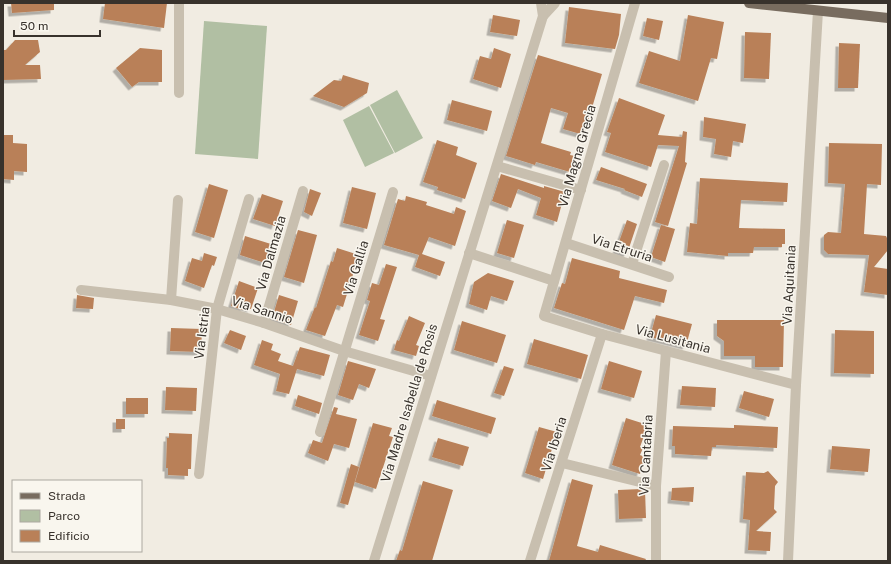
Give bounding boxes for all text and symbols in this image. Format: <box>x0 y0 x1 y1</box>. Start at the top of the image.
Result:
scale bar <box>14 12 100 38</box>
text: 50 m <box>20 19 48 33</box>
street label: Via Magna Grecia <box>555 103 599 209</box>
street label: Via Dalmazia <box>253 214 289 292</box>
street label: Via Etruria <box>590 231 654 265</box>
street label: Via Gallia <box>340 239 372 297</box>
street label: Via Aquitania <box>779 245 799 325</box>
street label: Via Sannio <box>229 293 295 327</box>
street label: Via Istria <box>191 306 213 360</box>
street label: Via Madre Isabella de Rosis <box>378 322 440 484</box>
street label: Via Lusitania <box>634 322 712 356</box>
street label: Via Cantabria <box>636 414 656 496</box>
street label: Via Iberia <box>539 415 569 473</box>
legend <box>12 480 142 552</box>
text: Strada <box>48 489 85 503</box>
text: Parco <box>48 509 80 523</box>
text: Edificio <box>48 529 90 543</box>

